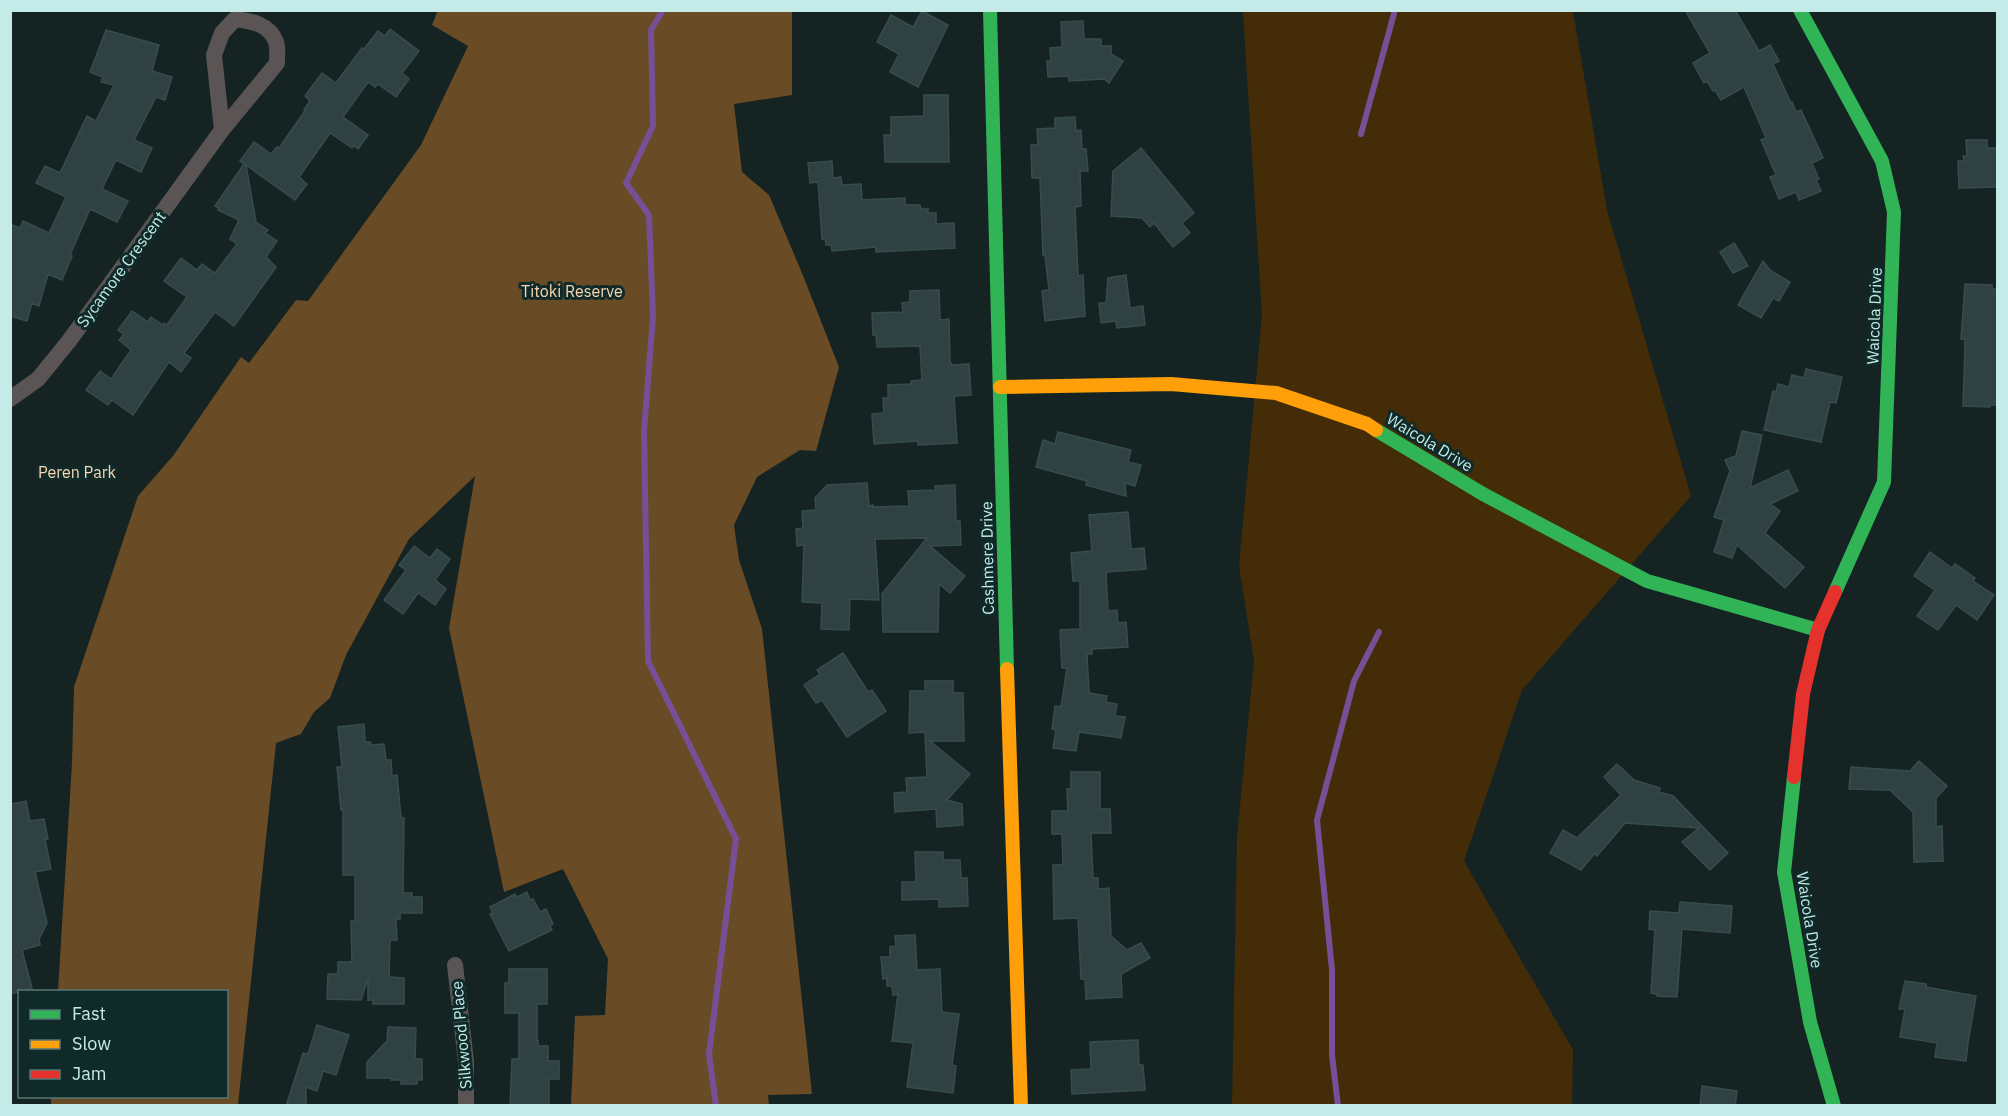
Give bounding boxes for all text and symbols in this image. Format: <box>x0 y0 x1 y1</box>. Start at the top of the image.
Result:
street label: Sycamore Crescent <box>72 207 170 331</box>
street label: Waicola Drive <box>1862 267 1886 365</box>
park label: Titoki Reserve <box>521 281 623 301</box>
street label: Waicola Drive <box>1383 408 1477 476</box>
park label: Peren Park <box>38 462 117 482</box>
street label: Cashmere Drive <box>976 501 998 615</box>
street label: Waicola Drive <box>1793 870 1828 970</box>
street label: Silkwood Place <box>446 980 476 1090</box>
legend <box>18 990 228 1098</box>
text: Fast <box>72 1002 106 1025</box>
text: Slow <box>72 1032 111 1055</box>
text: Jam <box>72 1062 107 1085</box>

